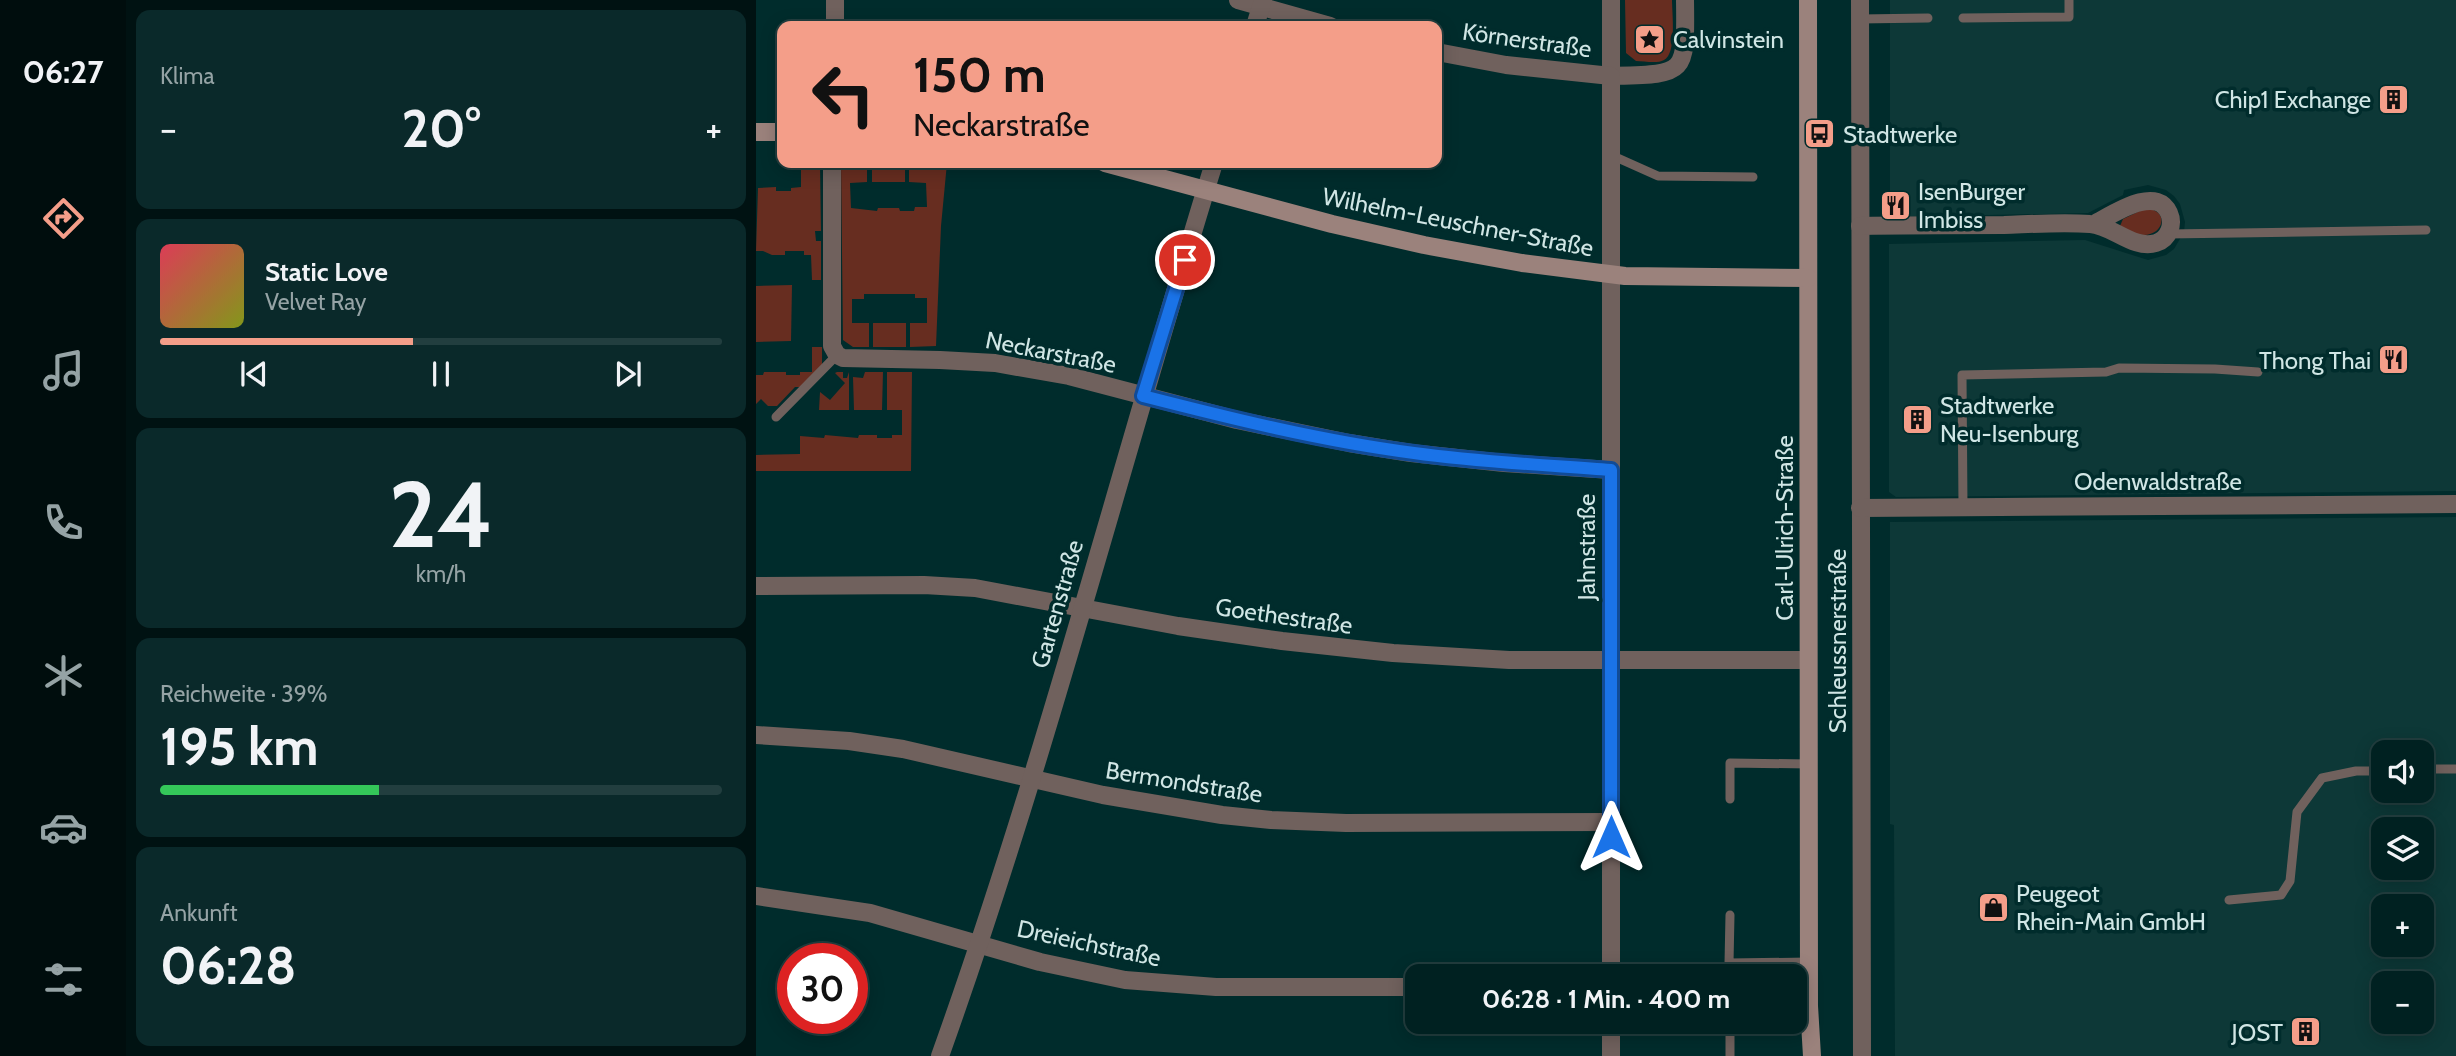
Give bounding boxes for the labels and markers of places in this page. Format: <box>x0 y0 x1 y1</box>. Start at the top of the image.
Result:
place icon: Calvinstein <box>1633 22 1667 56</box>
place label: Calvinstein <box>1673 25 1784 54</box>
building icon: Chip1 Exchange <box>2377 82 2411 116</box>
place label: Chip1 Exchange <box>2215 85 2371 114</box>
bus stop icon: Stadtwerke <box>1803 117 1837 151</box>
place label: Stadtwerke <box>1843 120 1957 149</box>
place label: IsenBurger Imbiss <box>1918 177 2026 234</box>
restaurant icon: IsenBurger Imbiss <box>1878 188 1912 222</box>
pin <box>1155 230 1215 290</box>
restaurant icon: Thong Thai <box>2377 343 2411 377</box>
place label: Thong Thai <box>2259 346 2371 375</box>
place label: Stadtwerke Neu-Isenburg <box>1940 391 2079 448</box>
building icon: Stadtwerke Neu-Isenburg <box>1900 402 1934 436</box>
place label: Peugeot Rhein-Main GmbH <box>2016 879 2206 936</box>
shop icon: Peugeot Rhein-Main GmbH <box>1976 890 2010 924</box>
building icon: JOST <box>2289 1015 2323 1049</box>
place label: JOST <box>2231 1018 2283 1047</box>

